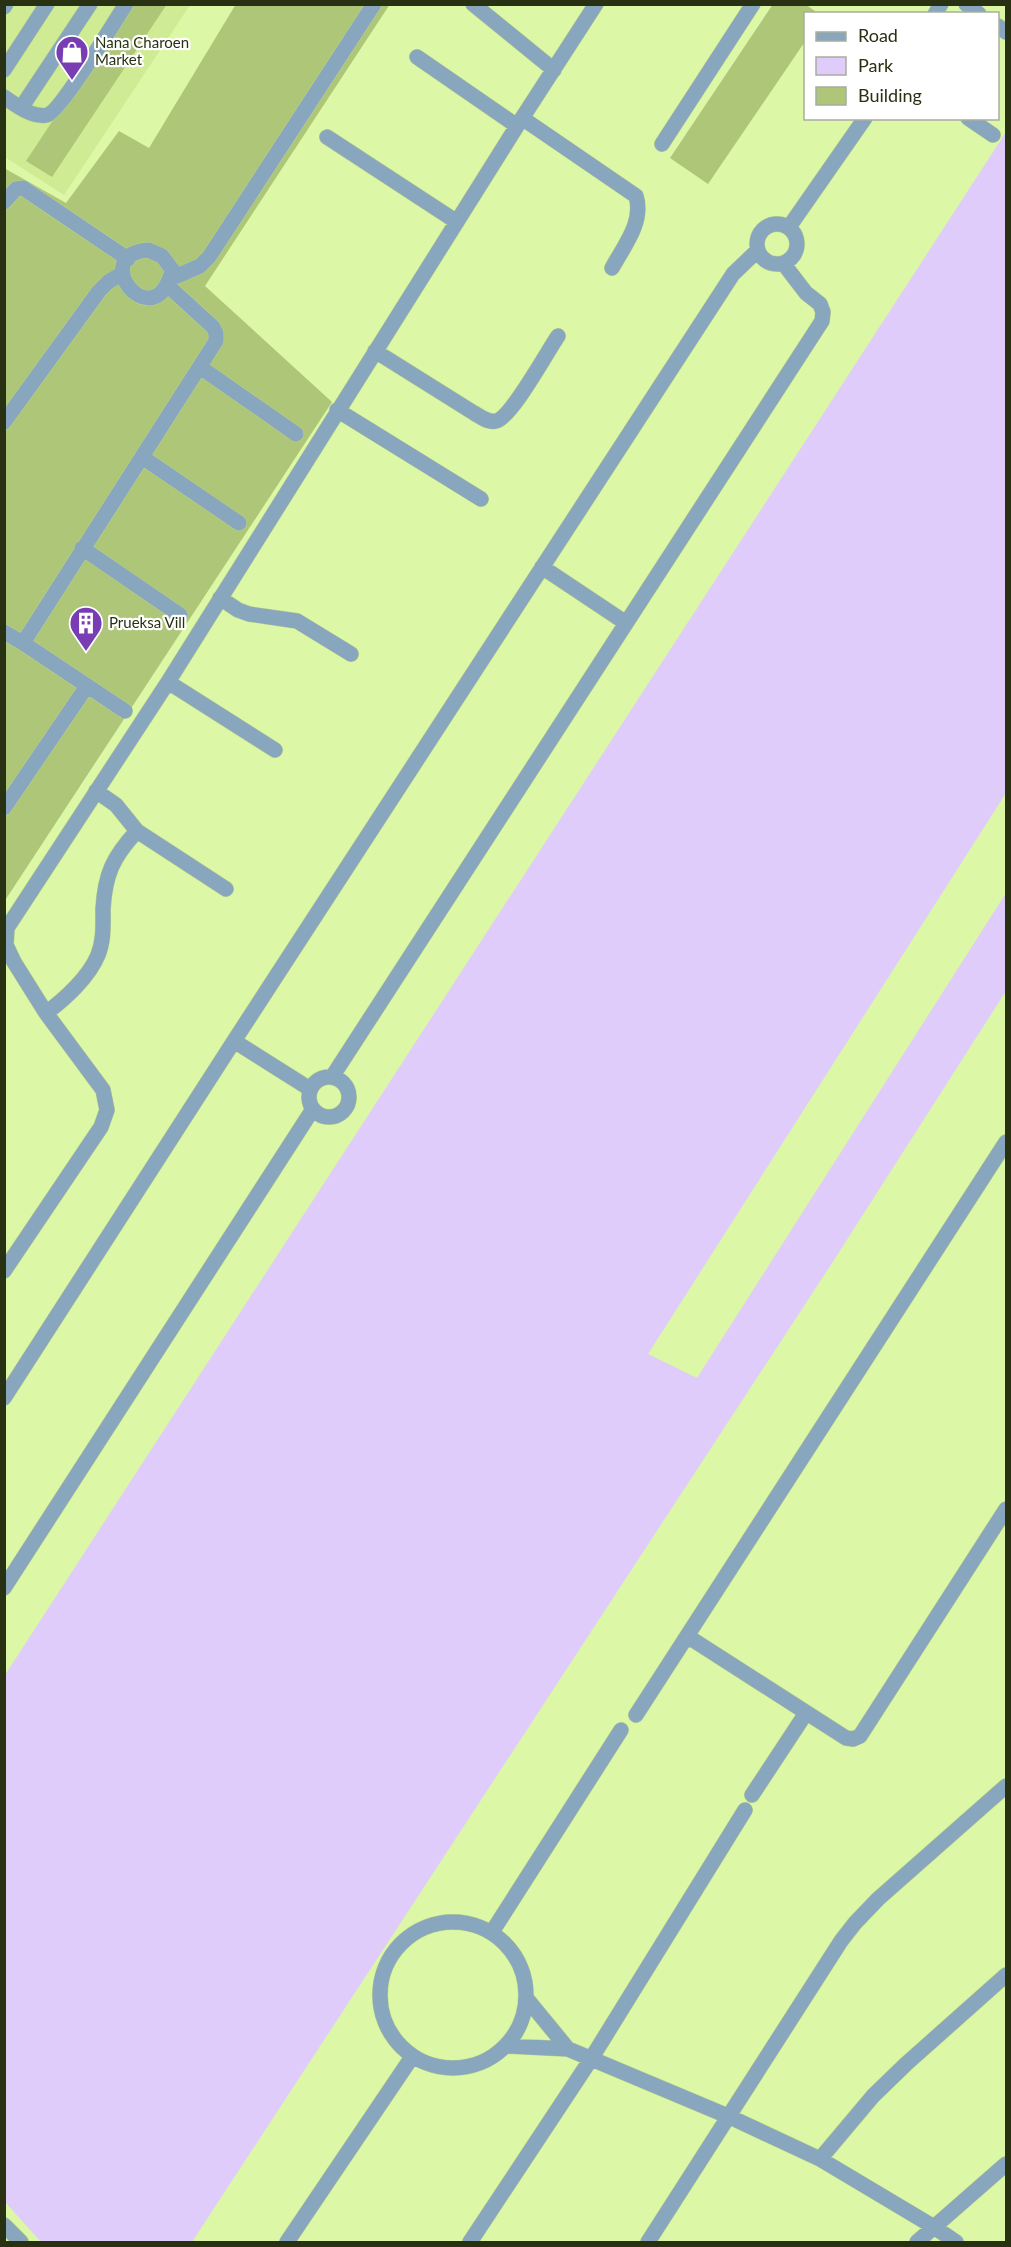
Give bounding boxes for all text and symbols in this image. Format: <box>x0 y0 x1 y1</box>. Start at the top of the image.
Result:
legend <box>804 12 999 120</box>
text: Road <box>858 24 898 46</box>
place label: Nana Charoen Market <box>95 33 189 68</box>
shop icon: Nana Charoen Market <box>54 34 90 81</box>
text: Park <box>858 54 894 76</box>
text: Building <box>858 84 922 106</box>
building icon: Prueksa Vill <box>68 605 104 652</box>
place label: Prueksa Vill <box>109 613 185 631</box>

